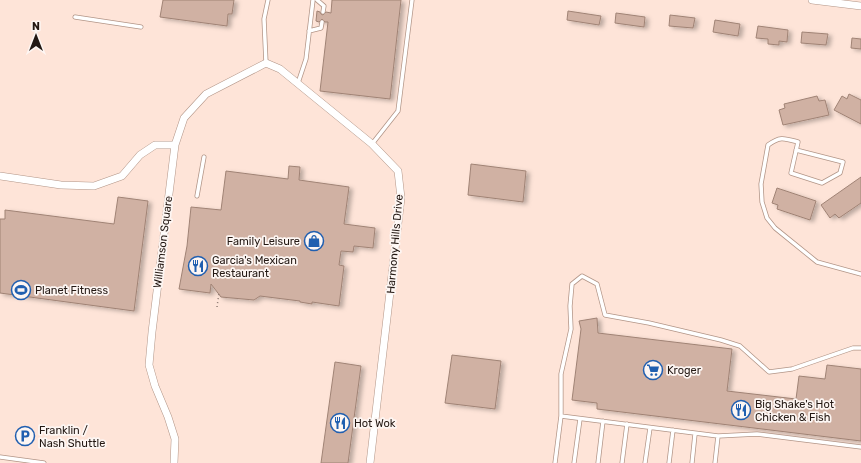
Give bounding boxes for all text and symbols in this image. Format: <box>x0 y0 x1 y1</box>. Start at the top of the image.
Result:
north arrow <box>16 16 56 56</box>
text: N <box>32 20 40 33</box>
street label: Harmony Hills Drive <box>384 194 406 294</box>
street label: Williamson Square <box>151 195 175 289</box>
shop icon: Family Leisure <box>303 230 325 252</box>
place label: Family Leisure <box>227 235 300 248</box>
place label: Garcia's Mexican Restaurant <box>212 254 297 280</box>
restaurant icon: Garcia's Mexican Restaurant <box>187 255 209 277</box>
sports icon: Planet Fitness <box>10 279 32 301</box>
place label: Planet Fitness <box>35 284 108 297</box>
supermarket icon: Kroger <box>642 359 664 381</box>
place label: Kroger <box>667 364 702 377</box>
place label: Big Shake's Hot Chicken & Fish <box>755 398 835 424</box>
restaurant icon: Big Shake's Hot Chicken & Fish <box>730 399 752 421</box>
restaurant icon: Hot Wok <box>329 412 351 434</box>
place label: Hot Wok <box>354 417 396 430</box>
place label: Franklin / Nash Shuttle <box>39 424 105 450</box>
parking icon: Franklin / Nash Shuttle <box>14 425 36 447</box>

